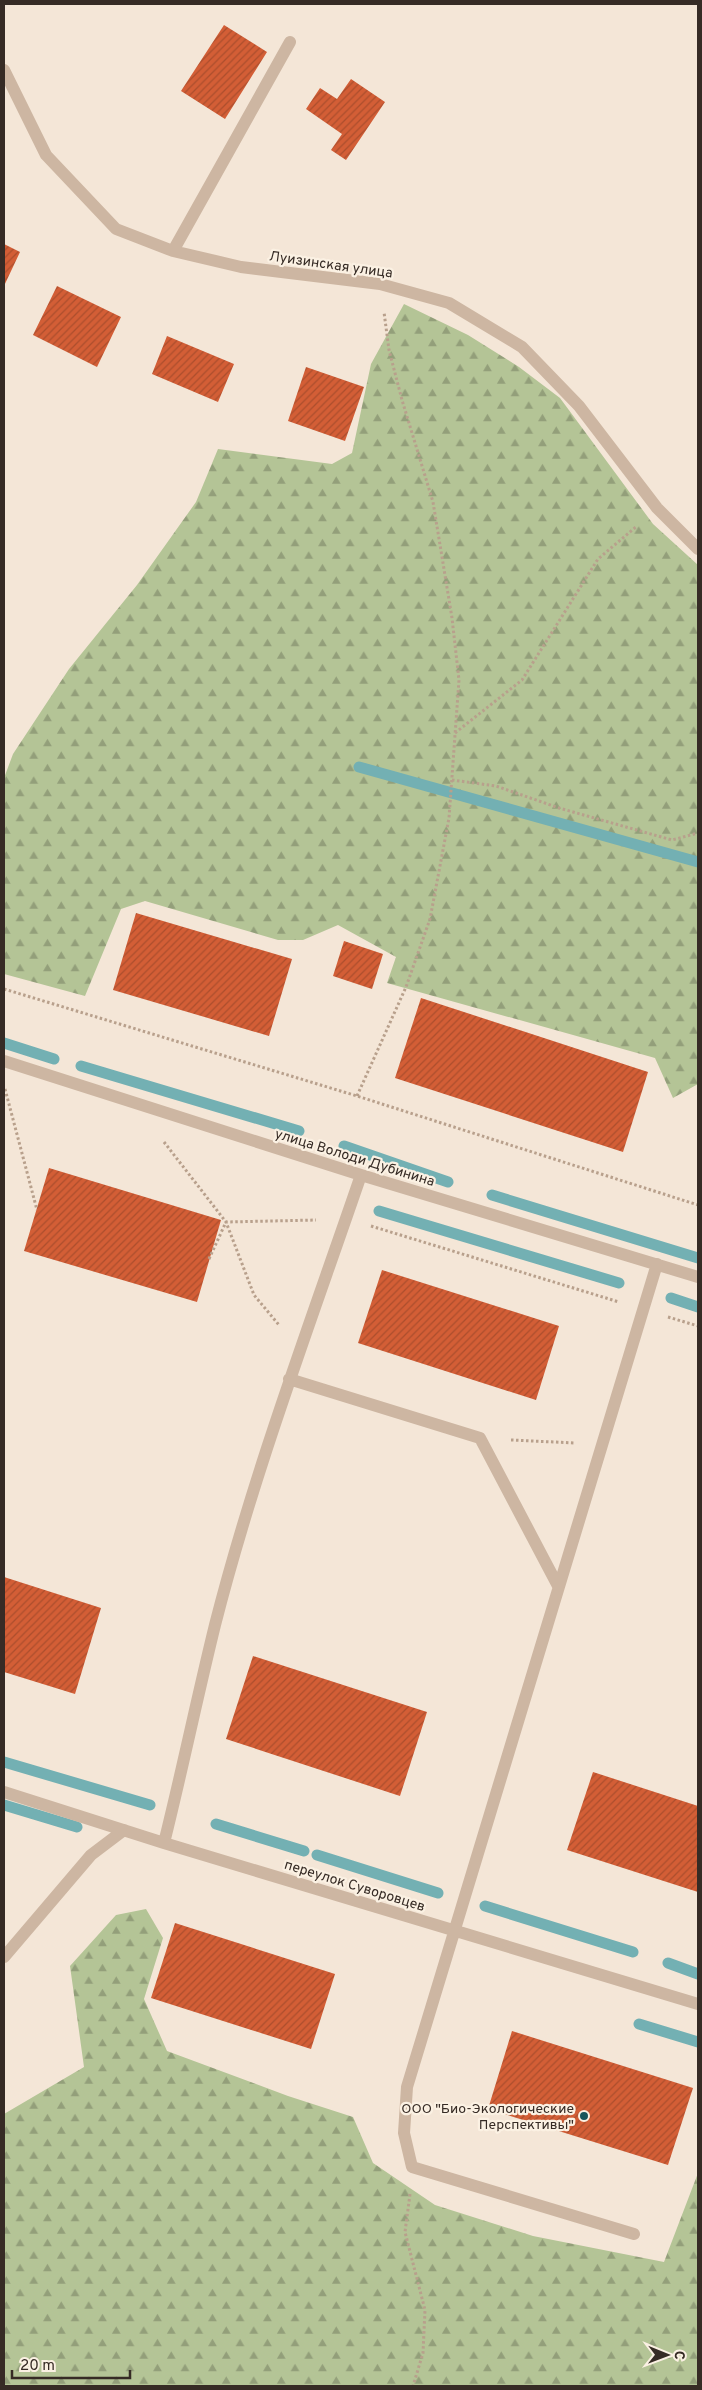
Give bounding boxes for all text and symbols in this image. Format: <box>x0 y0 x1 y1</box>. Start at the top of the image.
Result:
street label: Луизинская улица <box>268 248 394 283</box>
street label: улица Володи Дубинина <box>273 1126 437 1191</box>
street label: переулок Суворовцев <box>282 1857 427 1916</box>
place label: ООО "Био-Экологические Перспективы" <box>401 2101 574 2134</box>
marker: ООО "Био-Экологические Перспективы" <box>578 2110 590 2122</box>
north arrow <box>642 2330 692 2380</box>
scale bar <box>12 2348 130 2380</box>
text: С <box>670 2351 687 2360</box>
text: 20 m <box>20 2357 55 2376</box>

